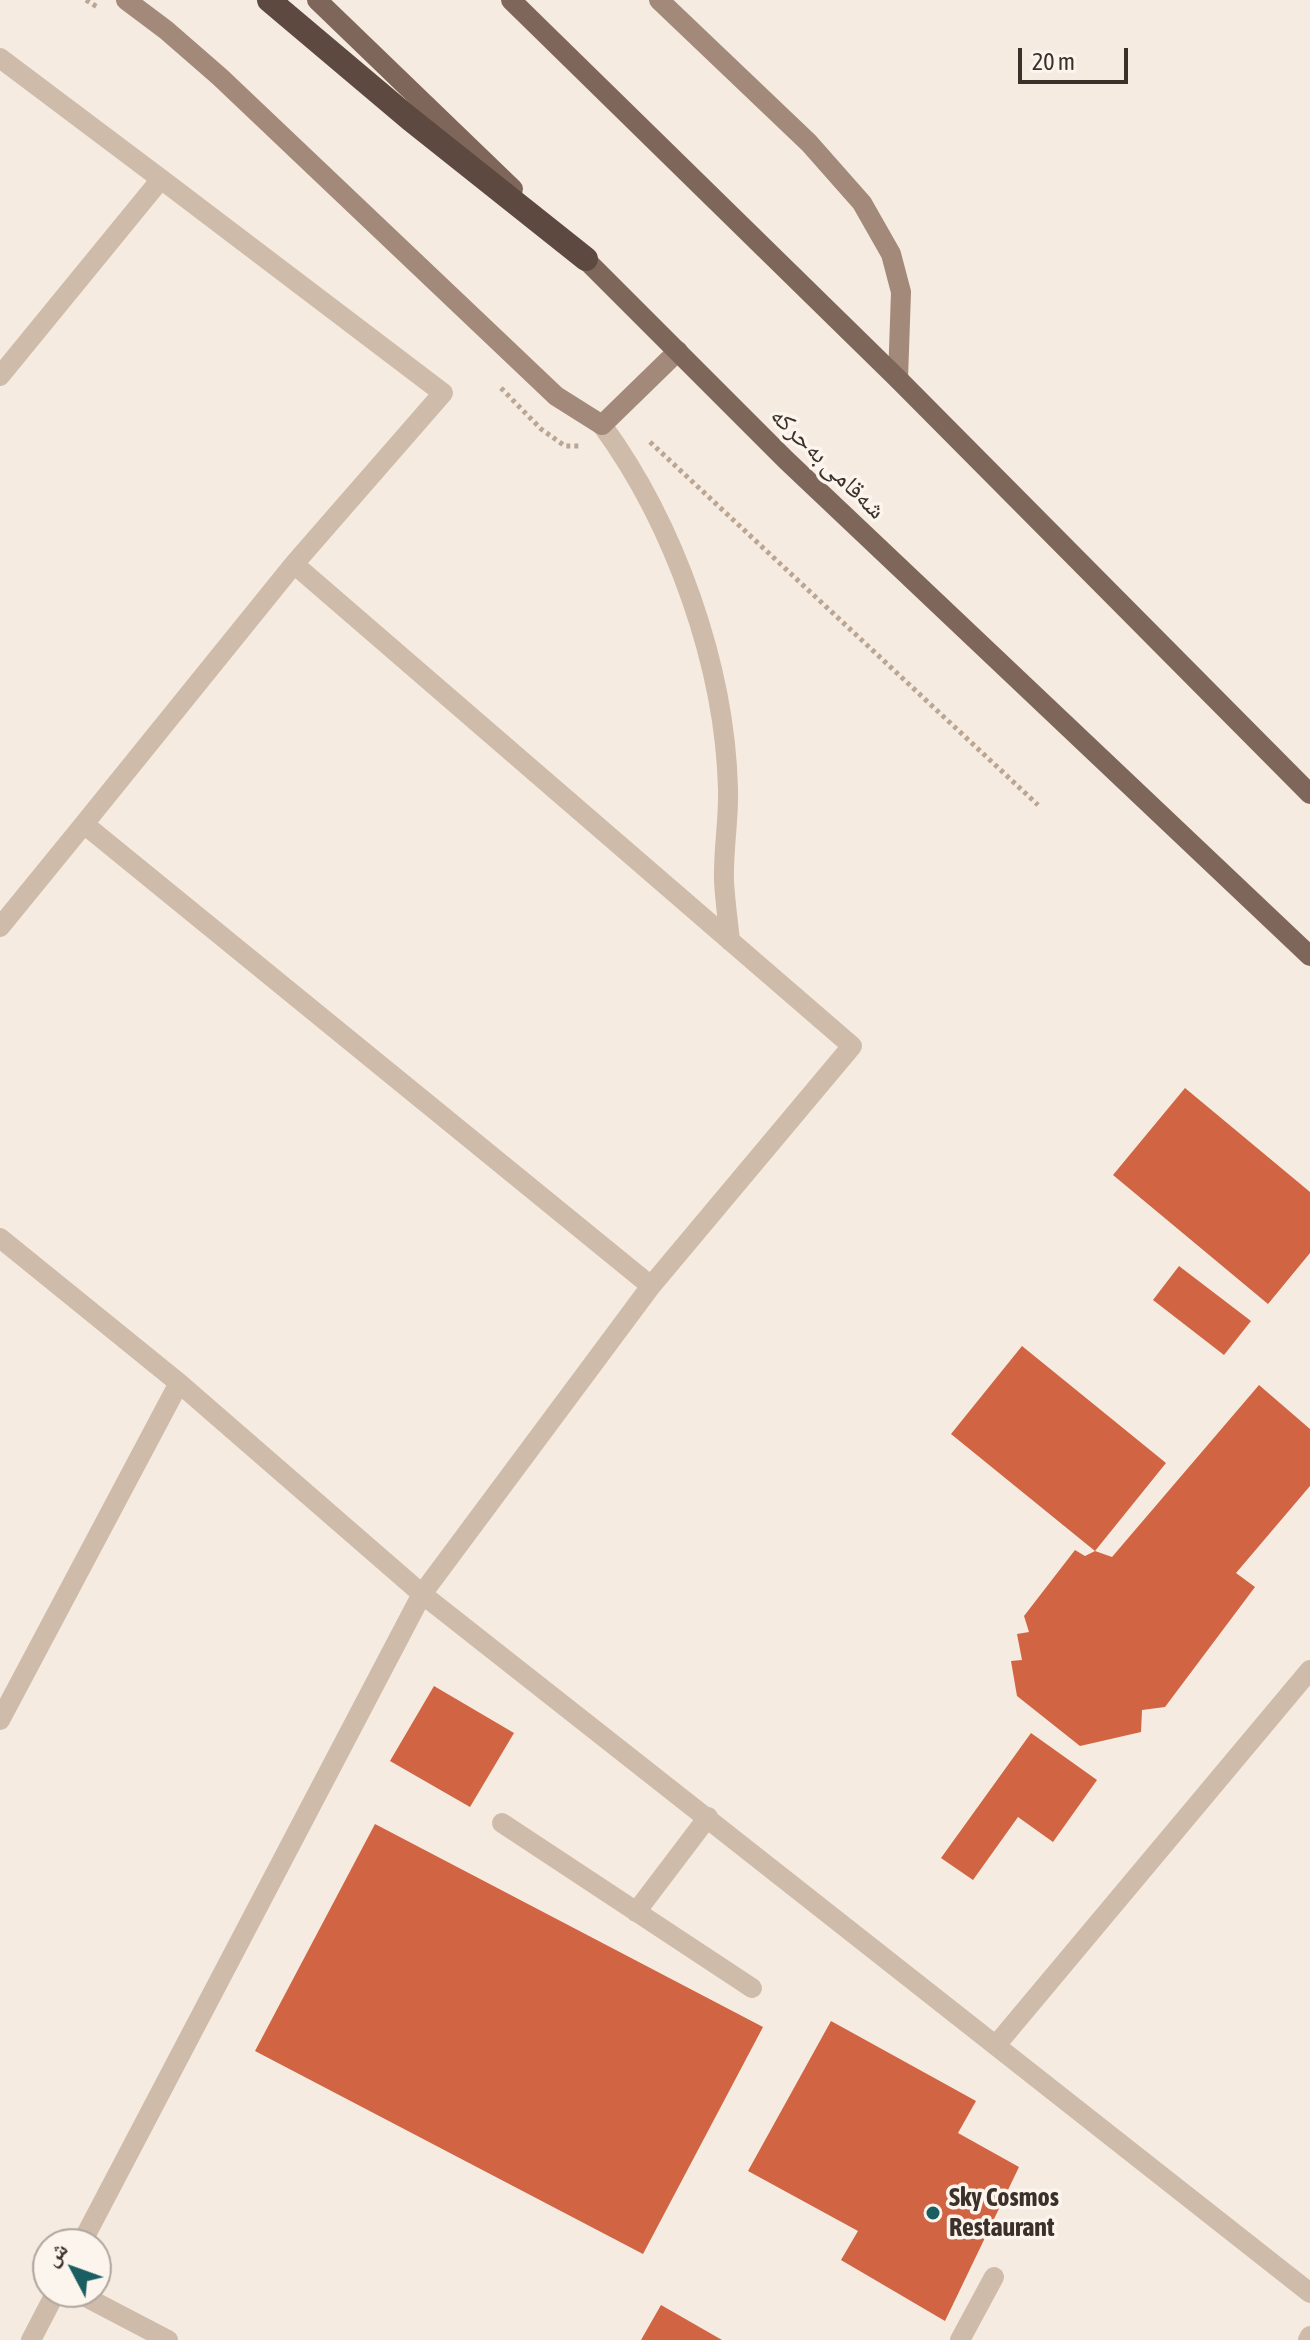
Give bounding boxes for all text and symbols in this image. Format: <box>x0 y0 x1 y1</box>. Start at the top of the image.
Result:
scale bar <box>1022 32 1132 82</box>
text: 20 m <box>1032 48 1075 75</box>
street label: شەقامی بەحرکە <box>764 400 892 526</box>
place label: Sky Cosmos Restaurant <box>949 2182 1059 2244</box>
marker: Sky Cosmos Restaurant <box>924 2204 942 2222</box>
north arrow <box>32 2228 112 2308</box>
text: ش <box>38 2236 73 2271</box>

